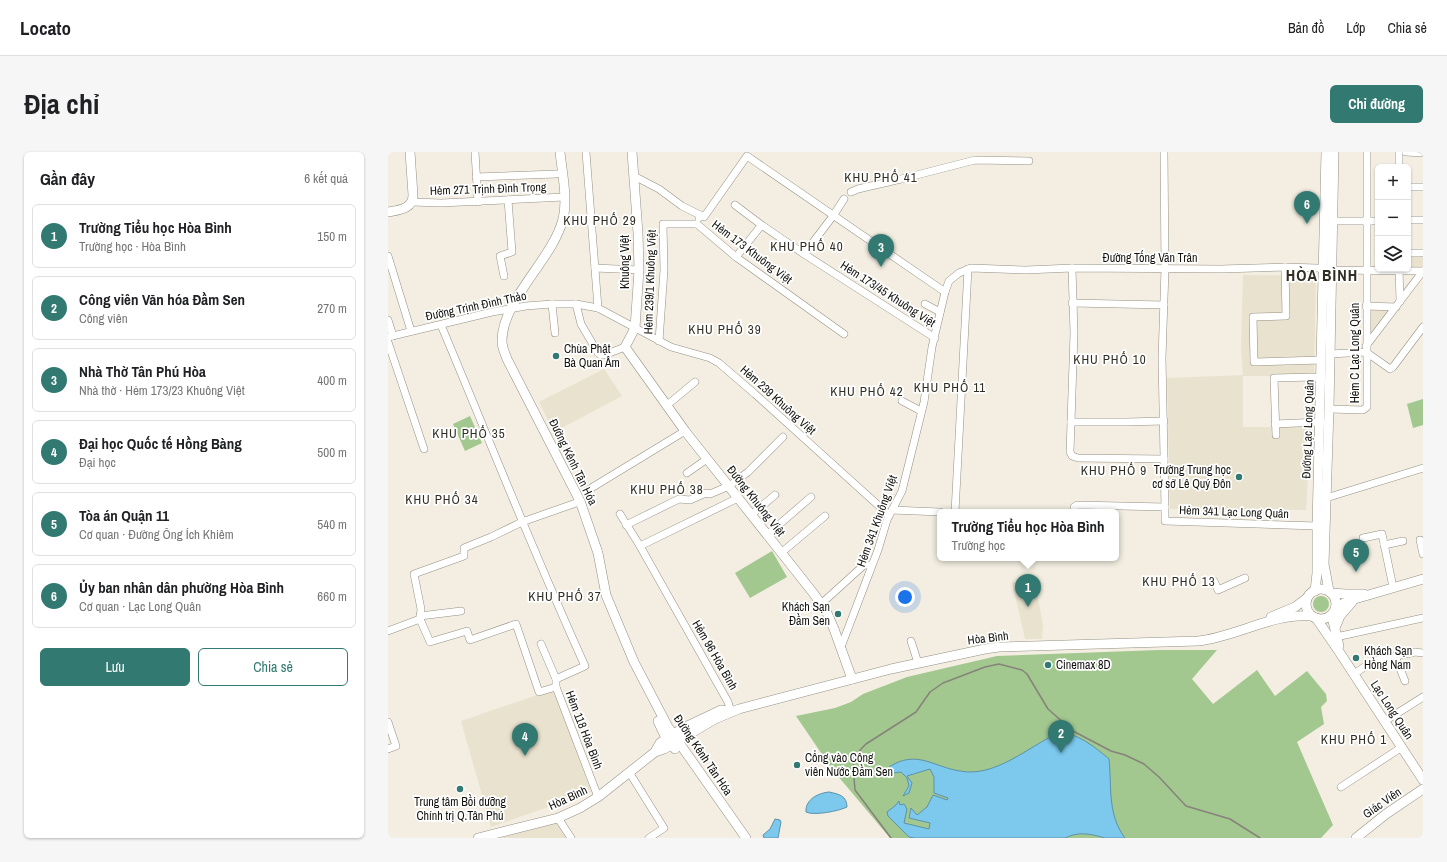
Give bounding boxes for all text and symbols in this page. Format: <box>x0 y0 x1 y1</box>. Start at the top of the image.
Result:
text: Locato <box>20 15 71 41</box>
text: Bản đồ <box>1288 19 1324 37</box>
text: Lớp <box>1346 19 1365 37</box>
text: Chia sẻ <box>1387 19 1427 37</box>
text: Địa chỉ <box>24 85 99 123</box>
button: Chỉ đường <box>1330 85 1423 123</box>
map controls <box>1375 164 1411 272</box>
button: + <box>1375 164 1411 200</box>
text: Gần đây <box>40 167 95 190</box>
district label: KHU PHỐ 41 <box>844 168 918 186</box>
text: 6 kết quả <box>304 170 348 187</box>
street label: Hẻm 271 Trịnh Đình Trọng <box>429 179 547 199</box>
pin: 6 <box>1294 191 1320 224</box>
button: − <box>1375 200 1411 236</box>
district label: KHU PHỐ 29 <box>563 211 637 229</box>
text: Trường Tiểu học Hòa Bình <box>79 217 232 238</box>
street label: Hẻm 173 Khuông Việt <box>709 217 796 288</box>
text: 1 <box>51 228 57 245</box>
text: 150 m <box>317 228 347 245</box>
street label: Hẻm 239/1 Khuông Việt <box>640 229 660 335</box>
pin: 3 <box>868 234 894 267</box>
street label: Khuông Việt <box>617 235 633 289</box>
button: layers <box>1375 236 1411 272</box>
district label: KHU PHỐ 40 <box>770 237 844 255</box>
text: Trường học · Hòa Bình <box>79 238 186 255</box>
street label: Đường Tống Văn Trân <box>1103 250 1197 266</box>
street label: Hẻm 173/45 Khuông Việt <box>837 257 939 331</box>
district label: HÒA BÌNH <box>1286 264 1358 286</box>
street label: Đường Trịnh Đình Thảo <box>424 287 528 325</box>
text: Công viên Văn hóa Đầm Sen <box>79 289 245 310</box>
text: 2 <box>51 300 57 317</box>
text: 270 m <box>317 300 347 317</box>
street label: Hẻm C Lạc Long Quân <box>1347 303 1363 403</box>
text: Công viên <box>79 310 128 327</box>
district label: KHU PHỐ 39 <box>688 320 762 338</box>
place label: Chùa Phật Bà Quan Âm <box>564 341 620 371</box>
district label: KHU PHỐ 10 <box>1073 350 1147 368</box>
marker: Chùa Phật Bà Quan Âm <box>551 351 561 361</box>
text: Nhà Thờ Tân Phú Hòa <box>79 361 206 382</box>
street label: Hẻm 239 Khuông Việt <box>737 362 819 438</box>
text: 3 <box>51 372 57 389</box>
text: 400 m <box>317 372 347 389</box>
district label: KHU PHỐ 11 <box>914 378 986 396</box>
street label: Đường Lạc Long Quân <box>1298 379 1318 479</box>
text: Nhà thờ · Hẻm 173/23 Khuông Việt <box>79 382 245 399</box>
district label: KHU PHỐ 42 <box>830 382 904 400</box>
street label: Đường Kênh Tân Hóa <box>545 416 601 508</box>
district label: KHU PHỐ 35 <box>432 424 506 442</box>
text: Đại học Quốc tế Hồng Bàng <box>79 433 242 454</box>
text: 4 <box>51 444 57 461</box>
text: 500 m <box>317 444 347 461</box>
text: Đại học <box>79 454 116 471</box>
district label: KHU PHỐ 9 <box>1081 461 1147 479</box>
street label: Đường Khuông Việt <box>723 462 789 540</box>
place label: Trường Trung học cơ sở Lê Quý Đôn <box>1152 462 1231 492</box>
marker: Trường Trung học cơ sở Lê Quý Đôn <box>1234 472 1244 482</box>
street label: Hẻm 341 Khuông Việt <box>853 473 901 569</box>
district label: KHU PHỐ 38 <box>630 480 704 498</box>
district label: KHU PHỐ 34 <box>405 490 479 508</box>
street label: Hẻm 341 Lạc Long Quân <box>1179 502 1289 522</box>
text: Tòa án Quận 11 <box>79 505 169 526</box>
popup <box>937 509 1119 561</box>
text: 5 <box>51 516 57 533</box>
text: 540 m <box>317 516 347 533</box>
text: Trường Tiểu học Hòa Bình <box>952 516 1104 537</box>
text: Cơ quan · Đường Ông Ích Khiêm <box>79 526 234 543</box>
text: Trường học <box>952 537 1005 554</box>
pin: 5 <box>1343 539 1369 572</box>
district label: KHU PHỐ 13 <box>1142 572 1216 590</box>
pin: 1 <box>1015 574 1041 607</box>
text: Ủy ban nhân dân phường Hòa Bình <box>79 577 284 598</box>
district label: KHU PHỐ 37 <box>528 587 602 605</box>
your location <box>895 587 915 607</box>
text: 6 <box>51 588 57 605</box>
text: 660 m <box>317 588 347 605</box>
text: Cơ quan · Lạc Long Quân <box>79 598 201 615</box>
place label: Khách Sạn Đầm Sen <box>782 599 830 629</box>
marker: Khách Sạn Đầm Sen <box>833 609 843 619</box>
street label: Hẻm 96 Hòa Bình <box>689 617 741 693</box>
street label: Hòa Bình <box>967 628 1009 648</box>
place label: Khách Sạn Hồng Nam <box>1364 643 1412 673</box>
button: Lưu <box>40 648 190 686</box>
button: Chia sẻ <box>198 648 348 686</box>
marker: Khách Sạn Hồng Nam <box>1351 653 1361 663</box>
place label: Cinemax 8D <box>1056 657 1111 673</box>
marker: Cinemax 8D <box>1043 660 1053 670</box>
street label: Lạc Long Quân <box>1367 677 1417 743</box>
street label: Hẻm 118 Hòa Bình <box>562 688 606 772</box>
street label: Đường Kênh Tân Hóa <box>670 712 736 799</box>
pin: 2 <box>1048 720 1074 753</box>
pin: 4 <box>512 723 538 756</box>
district label: KHU PHỐ 1 <box>1321 730 1387 748</box>
place label: Cổng vào Công viên Nước Đầm Sen <box>805 750 893 780</box>
marker: Cổng vào Công viên Nước Đầm Sen <box>792 760 802 770</box>
street label: Hòa Bình <box>546 782 590 814</box>
marker: Trung tâm Bồi dưỡng Chính trị Q.Tân Phú <box>455 784 465 794</box>
street label: Giác Viên <box>1360 784 1404 822</box>
place label: Trung tâm Bồi dưỡng Chính trị Q.Tân Phú <box>414 794 507 824</box>

